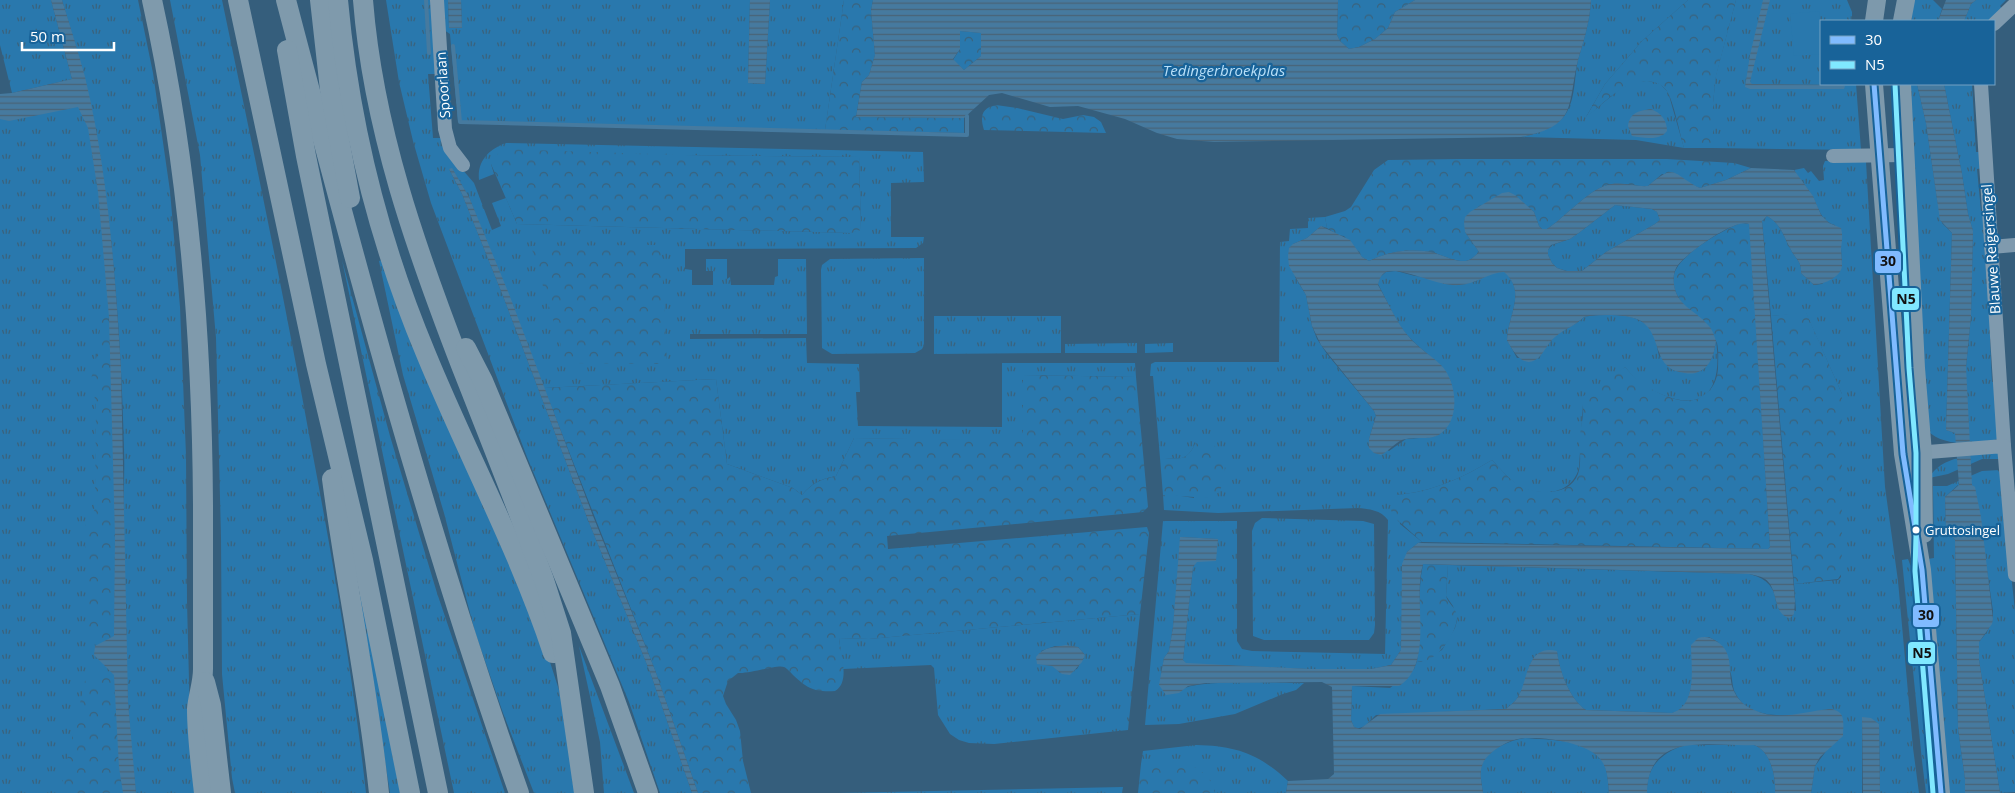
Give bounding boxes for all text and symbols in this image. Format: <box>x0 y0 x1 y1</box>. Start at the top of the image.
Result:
scale bar <box>22 20 115 52</box>
legend <box>1820 20 1995 85</box>
text: 50 m <box>30 26 65 46</box>
text: 30 <box>1865 29 1882 49</box>
street label: Spoorlaan <box>431 51 454 119</box>
text: N5 <box>1865 54 1885 74</box>
water label: Tedingerbroekplas <box>1163 60 1286 80</box>
street label: Blauwe Reigersingel <box>1976 183 2005 315</box>
line badge: 30 <box>1874 250 1902 274</box>
text: 30 <box>1880 251 1896 270</box>
line badge: N5 <box>1891 287 1920 311</box>
text: N5 <box>1896 289 1916 308</box>
place label: Gruttosingel <box>1925 521 2000 539</box>
marker: Gruttosingel <box>1911 525 1921 535</box>
line badge: 30 <box>1912 604 1940 628</box>
text: 30 <box>1918 605 1934 624</box>
line badge: N5 <box>1907 641 1936 665</box>
text: N5 <box>1912 643 1932 662</box>

